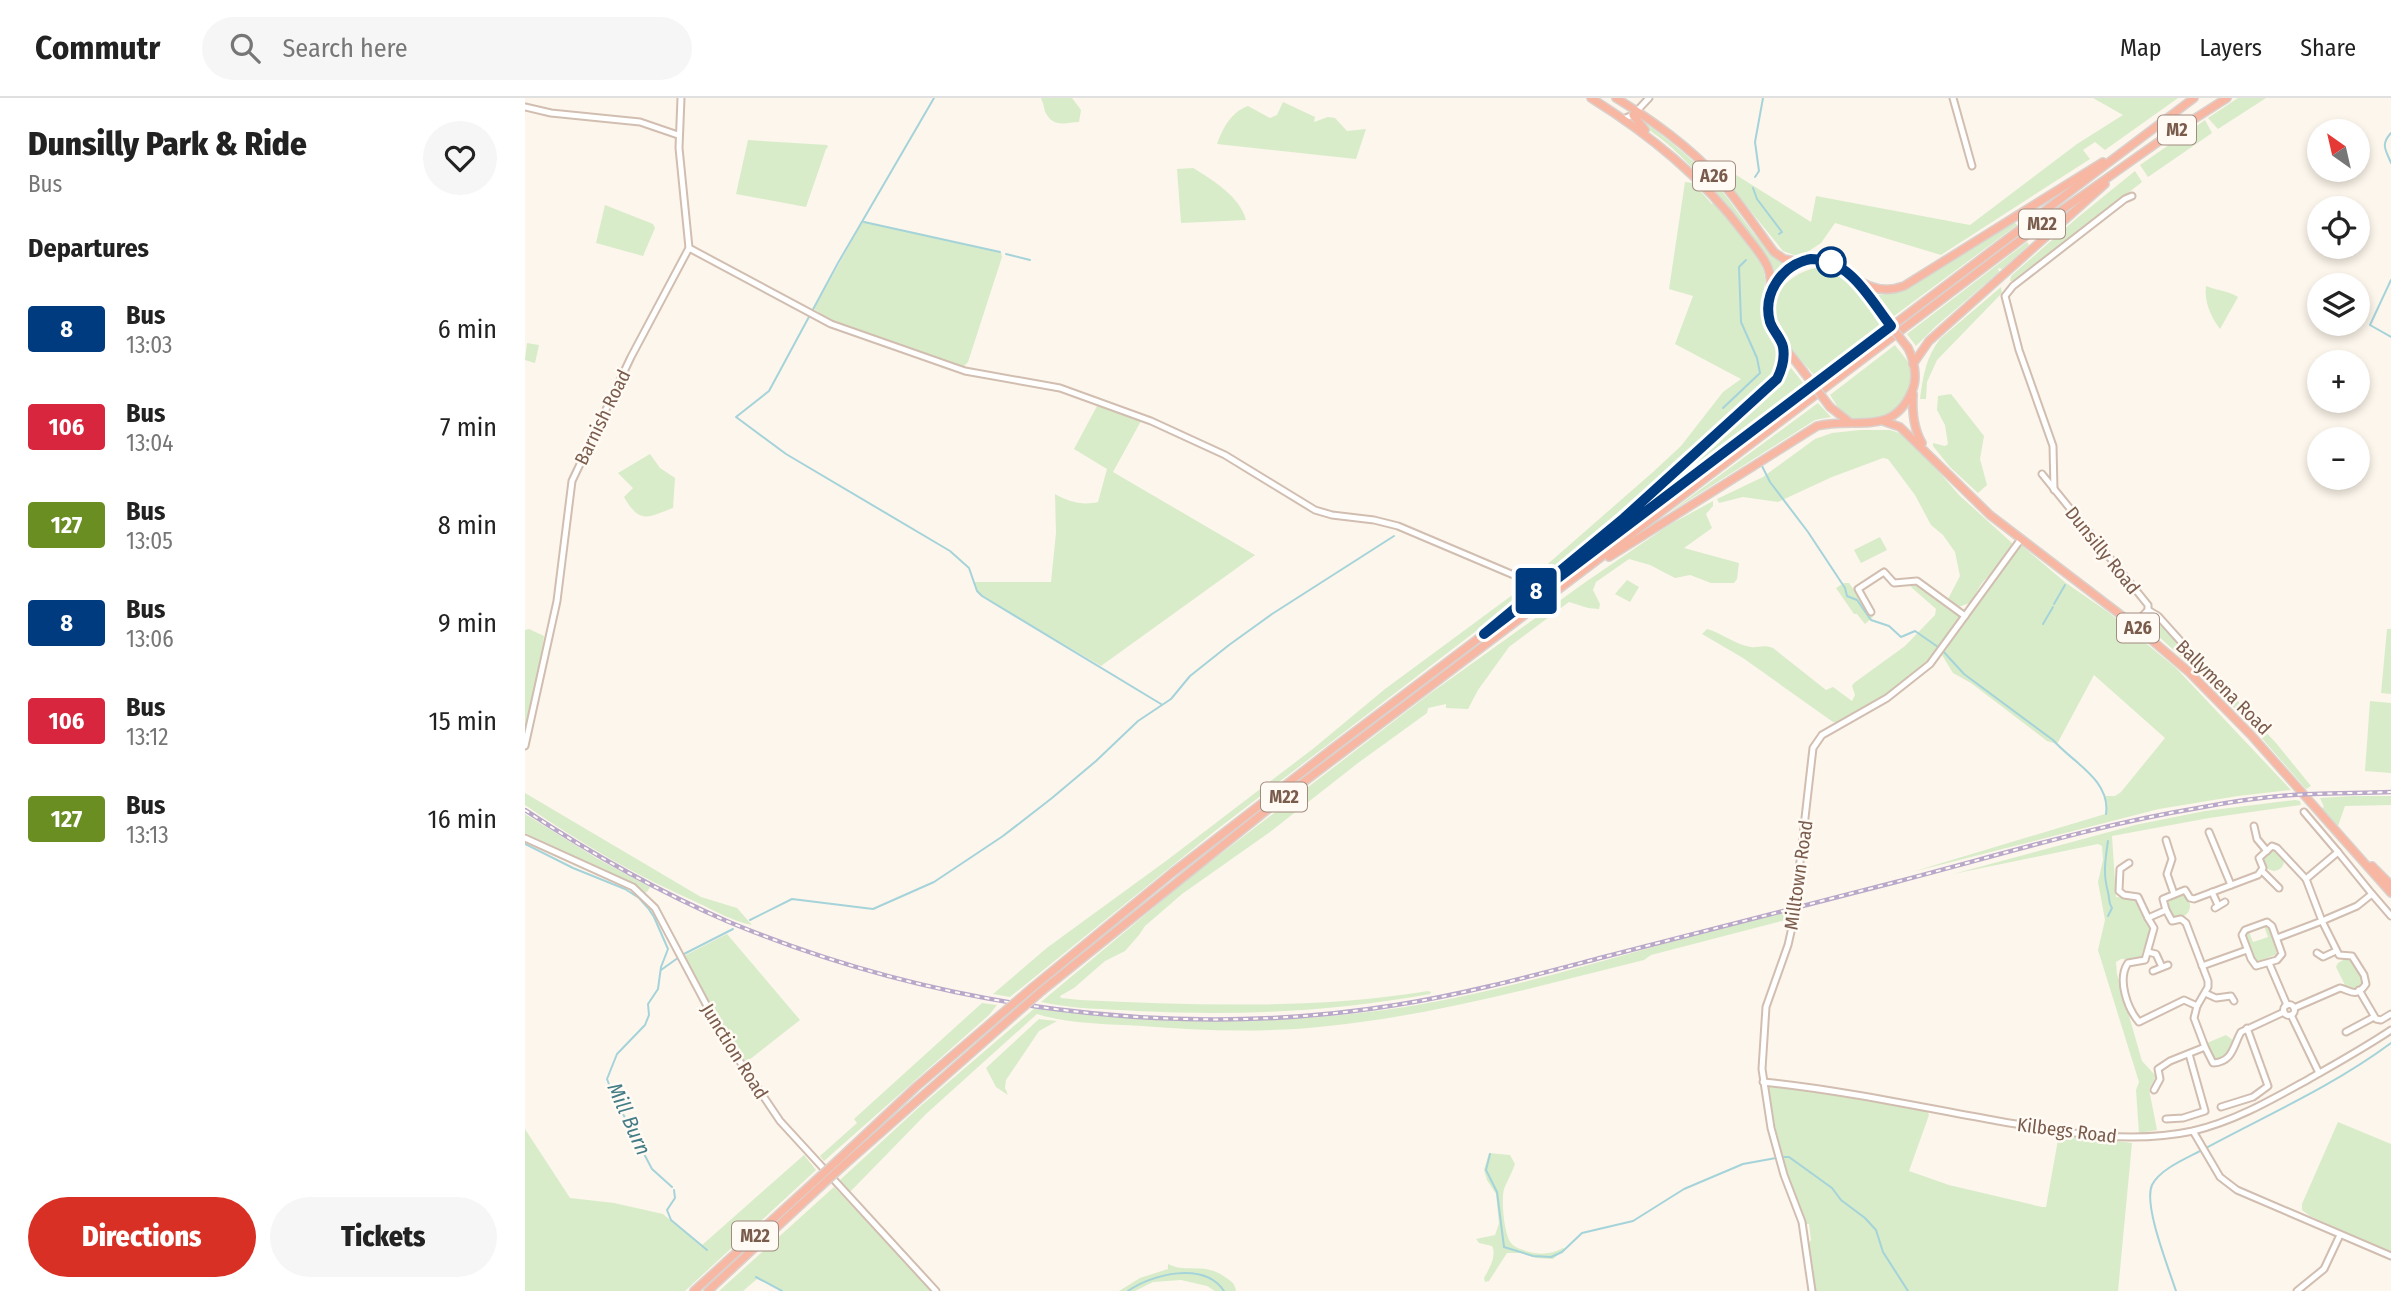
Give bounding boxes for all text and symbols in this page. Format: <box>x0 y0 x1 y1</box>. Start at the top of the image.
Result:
search box <box>202 17 692 80</box>
text: Commutr <box>35 28 160 68</box>
icon: search <box>226 29 264 67</box>
text: Search here <box>282 33 408 64</box>
text: Map <box>2120 34 2162 62</box>
text: Layers <box>2200 34 2262 62</box>
text: Share <box>2300 34 2356 62</box>
road number: M2 <box>2158 115 2196 144</box>
north arrow <box>2307 119 2369 182</box>
map controls <box>2307 119 2370 490</box>
button: heart <box>423 121 497 195</box>
text: Dunsilly Park & Ride <box>28 124 307 164</box>
road number: A26 <box>1693 162 1735 190</box>
text: Bus <box>28 170 62 198</box>
button: locate <box>2307 196 2370 259</box>
road number: M22 <box>2019 210 2065 238</box>
text: Departures <box>28 233 149 264</box>
unlabelled marker <box>1816 247 1846 277</box>
button: layers <box>2307 273 2370 336</box>
text: Bus <box>126 300 165 331</box>
text: 6 min <box>438 314 497 345</box>
text: 8 <box>60 315 73 343</box>
text: 13:03 <box>126 331 172 359</box>
button: + <box>2307 350 2370 413</box>
street label: Barnish Road <box>570 366 635 469</box>
text: Bus <box>126 398 165 429</box>
text: 7 min <box>440 412 497 443</box>
text: 106 <box>49 413 84 441</box>
button: − <box>2307 427 2370 490</box>
text: 13:04 <box>126 429 173 457</box>
text: Bus <box>126 496 165 527</box>
street label: Dunsilly Road <box>2060 502 2145 599</box>
text: 8 min <box>438 510 497 541</box>
text: 127 <box>51 511 82 539</box>
text: 13:05 <box>126 527 173 555</box>
line badge: 8 <box>1513 568 1559 614</box>
text: 8 <box>1530 577 1542 605</box>
text: Bus <box>126 594 165 625</box>
text: 9 min <box>438 608 497 639</box>
text: 8 <box>60 609 73 637</box>
road number: A26 <box>2117 614 2159 642</box>
text: 13:06 <box>126 625 174 653</box>
street label: Ballymena Road <box>2171 635 2276 740</box>
text: Bus <box>126 692 165 723</box>
text: 15 min <box>429 706 497 737</box>
text: 106 <box>49 707 84 735</box>
text: 13:12 <box>126 723 168 751</box>
road number: M22 <box>1261 782 1307 812</box>
text: Bus <box>126 790 165 821</box>
text: 16 min <box>428 804 497 835</box>
text: 127 <box>51 805 82 833</box>
street label: Milltown Road <box>1779 819 1818 931</box>
text: 13:13 <box>126 821 169 849</box>
street label: Junction Road <box>696 999 773 1103</box>
water label: Mill Burn <box>602 1079 656 1159</box>
street label: Kilbegs Road <box>2016 1113 2118 1148</box>
button: Directions <box>28 1197 256 1277</box>
button: Tickets <box>270 1197 497 1277</box>
road number: M22 <box>732 1222 778 1251</box>

